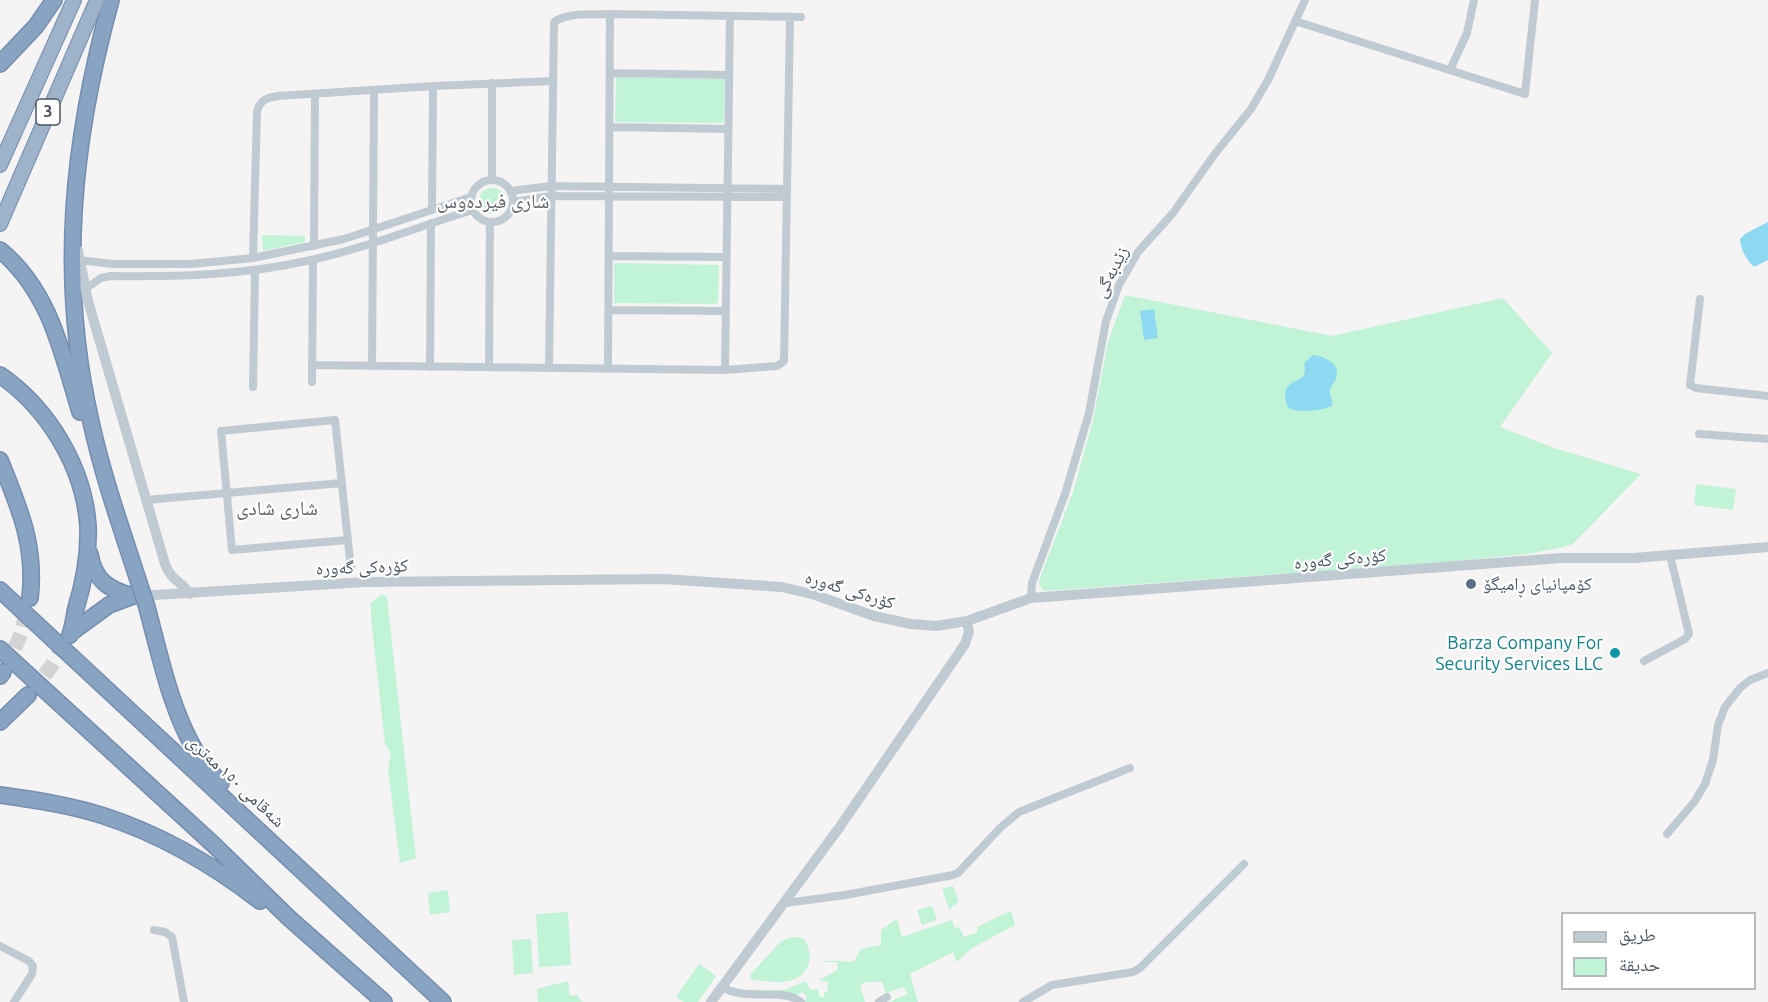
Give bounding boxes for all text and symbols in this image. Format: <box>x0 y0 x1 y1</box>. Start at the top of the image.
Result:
road number: 3 <box>36 99 60 125</box>
district label: شاری فیردەوس <box>437 189 549 213</box>
street label: زێدبەگی <box>1089 243 1133 301</box>
district label: شاری شادی <box>236 496 318 520</box>
street label: کۆرەکی گەورە <box>1293 544 1387 574</box>
street label: کۆرەکی گەورە <box>315 555 409 579</box>
street label: کۆرەکی گەورە <box>803 566 897 614</box>
place label: کۆمپانیای ڕامیگۆ <box>1483 573 1592 595</box>
marker: کۆمپانیای ڕامیگۆ <box>1464 577 1478 591</box>
place label: Barza Company For Security Services LLC <box>1435 632 1603 674</box>
marker: Barza Company For Security Services LLC <box>1608 646 1622 660</box>
street label: شەقامی ١٥٠ مەتری <box>183 730 289 832</box>
legend <box>1561 912 1756 990</box>
text: طريق <box>1619 924 1656 944</box>
text: حديقة <box>1619 954 1660 974</box>

